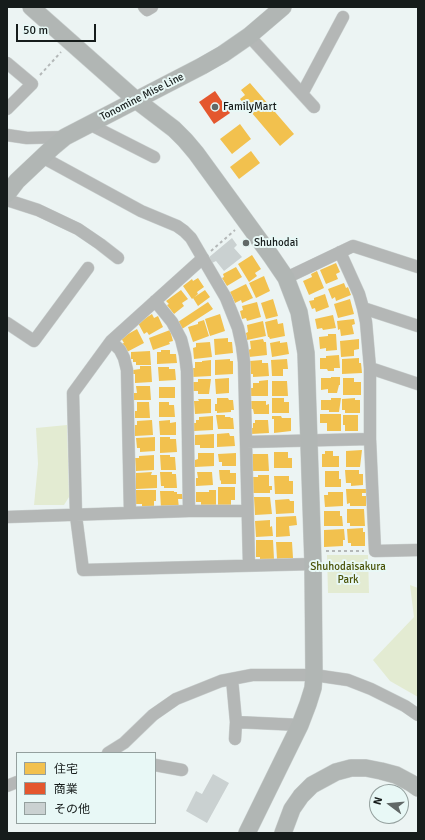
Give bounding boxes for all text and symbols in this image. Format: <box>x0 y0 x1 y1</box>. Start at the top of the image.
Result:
scale bar <box>18 16 98 42</box>
text: 50 m <box>23 23 48 38</box>
street label: Tonomine Mise Line <box>98 70 186 124</box>
place label: FamilyMart <box>223 100 277 114</box>
marker: FamilyMart <box>210 102 220 112</box>
place label: Shuhodai <box>254 236 298 250</box>
marker: Shuhodai <box>241 238 251 248</box>
park label: Shuhodaisakura Park <box>310 560 386 586</box>
legend <box>16 752 156 824</box>
text: 住宅 <box>54 762 78 777</box>
text: 商業 <box>54 782 78 797</box>
north arrow <box>369 784 409 824</box>
text: N <box>371 795 385 806</box>
text: その他 <box>54 802 90 817</box>

